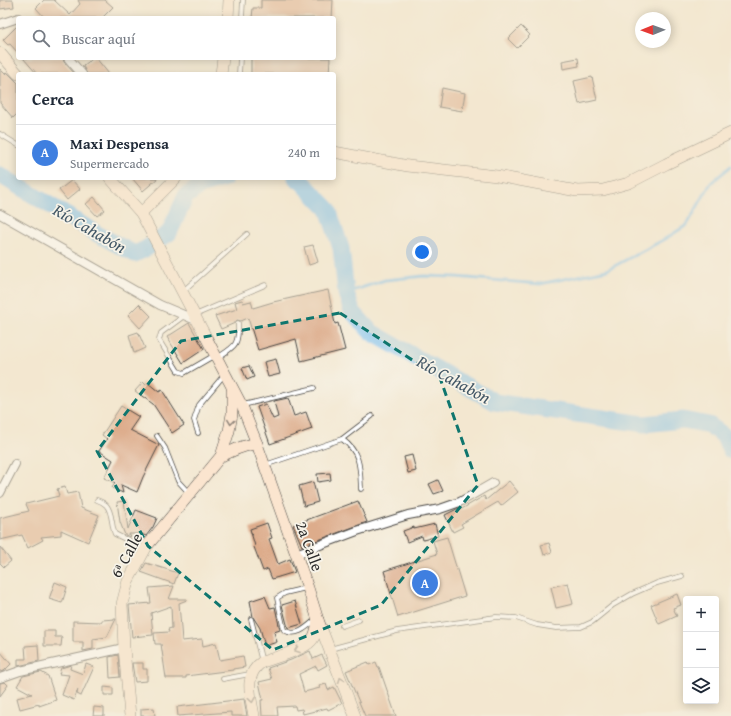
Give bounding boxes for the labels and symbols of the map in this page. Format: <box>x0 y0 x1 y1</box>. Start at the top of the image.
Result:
north arrow <box>635 12 671 48</box>
water label: Río Cahabón <box>48 196 132 259</box>
your location <box>412 242 432 262</box>
water label: Río Cahabón <box>412 348 496 410</box>
one-way arrow <box>227 419 236 426</box>
street label: 2a Calle <box>290 518 330 574</box>
street label: 6ª Calle <box>104 528 148 582</box>
pin: A <box>412 568 438 598</box>
one-way arrow <box>294 645 301 653</box>
one-way arrow <box>337 676 345 683</box>
one-way arrow <box>247 697 256 703</box>

